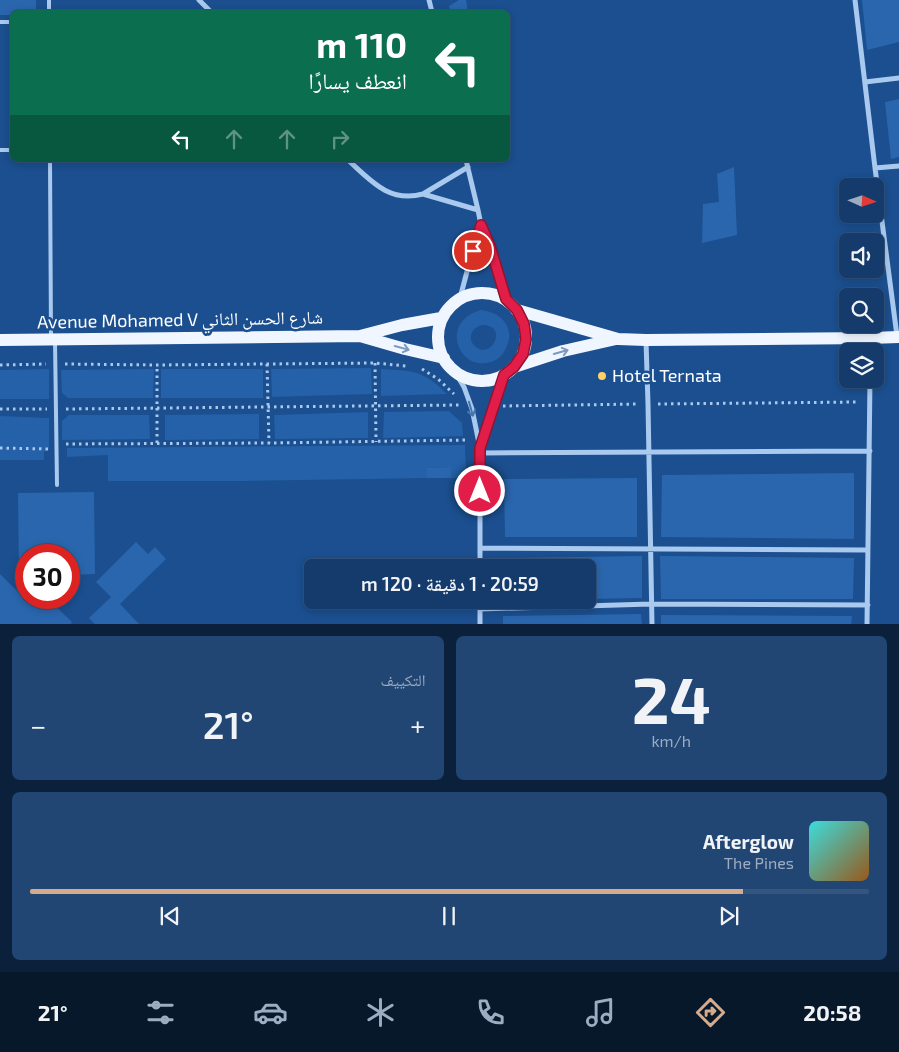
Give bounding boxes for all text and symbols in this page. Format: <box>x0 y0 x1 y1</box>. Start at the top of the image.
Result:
text: 110 m <box>316 23 407 65</box>
icon: left <box>425 30 490 95</box>
text: انعطف يسارًا <box>308 67 407 93</box>
icon: left <box>167 125 195 153</box>
icon: ahead <box>220 125 248 153</box>
icon: ahead <box>273 125 301 153</box>
icon: right <box>326 125 354 153</box>
north arrow <box>839 178 884 222</box>
map controls <box>839 178 884 388</box>
pin <box>452 230 494 272</box>
button: sound <box>839 233 884 278</box>
icon: arrive <box>459 237 487 265</box>
button: search <box>839 288 884 333</box>
street label: Avenue Mohamed V شارع الحسن الثاني <box>37 306 323 337</box>
button: layers <box>839 343 884 388</box>
one-way arrow <box>393 344 409 353</box>
one-way arrow <box>552 346 568 356</box>
place label: Hotel Ternata <box>612 364 722 386</box>
marker: Hotel Ternata <box>596 370 608 382</box>
one-way arrow <box>467 400 477 416</box>
position arrow <box>453 464 505 516</box>
speed limit sign: 30 <box>15 544 80 609</box>
text: 20:59 · 1 دقيقة · 120 m <box>361 572 539 595</box>
text: 24 <box>632 659 711 737</box>
text: التكييف <box>381 670 426 689</box>
text: 21° <box>203 701 254 747</box>
text: − <box>30 708 46 742</box>
text: + <box>410 708 426 742</box>
text: km/h <box>651 731 691 750</box>
text: Afterglow <box>703 830 794 853</box>
text: The Pines <box>724 853 794 872</box>
icon: previous <box>156 902 184 930</box>
icon: pause <box>435 902 463 930</box>
icon: next <box>715 902 743 930</box>
icon: filters <box>143 995 178 1030</box>
icon: car <box>253 995 288 1030</box>
icon: climate <box>363 995 398 1030</box>
icon: phone <box>473 995 508 1030</box>
icon: music <box>583 995 618 1030</box>
icon: directions <box>693 995 728 1030</box>
text: 21° <box>38 999 68 1025</box>
text: 20:58 <box>803 999 861 1025</box>

